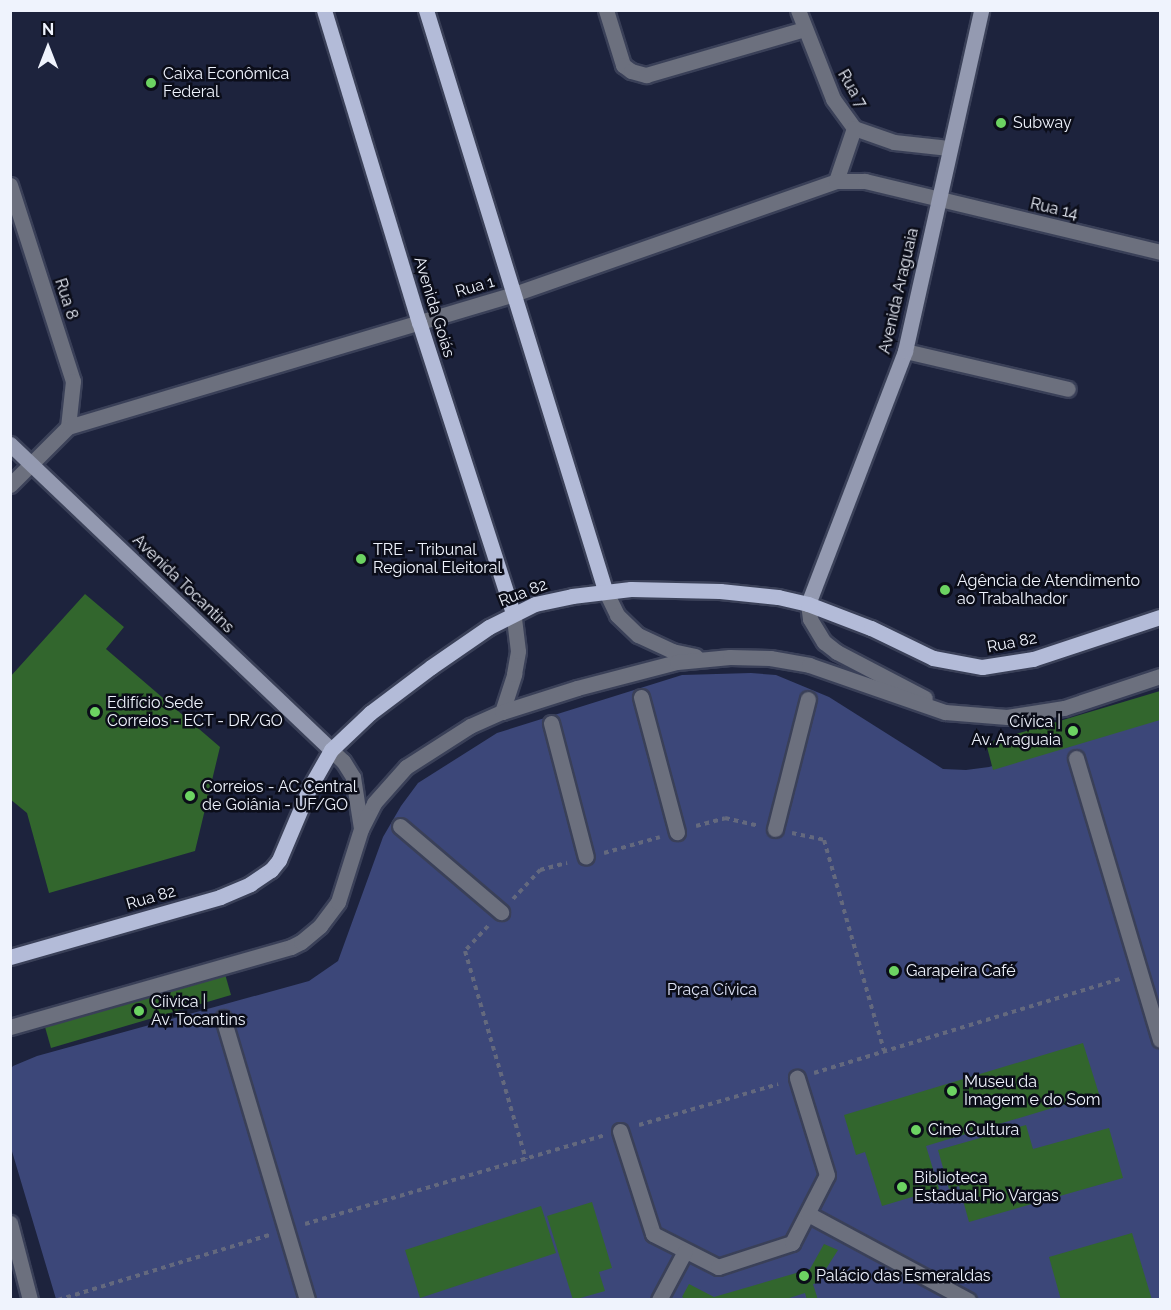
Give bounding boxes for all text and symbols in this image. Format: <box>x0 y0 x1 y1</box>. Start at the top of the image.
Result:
north arrow <box>18 18 78 78</box>
text: N <box>42 20 54 39</box>
place label: Caixa Econômica Federal <box>163 64 289 102</box>
street label: Rua 7 <box>833 66 871 112</box>
marker: Caixa Econômica Federal <box>144 76 158 90</box>
place label: Subway <box>1013 113 1072 133</box>
marker: Subway <box>994 116 1008 130</box>
street label: Rua 14 <box>1028 194 1080 224</box>
street label: Avenida Araguaia <box>875 226 923 356</box>
street label: Avenida Goiás <box>410 254 458 360</box>
street label: Rua 1 <box>453 272 497 302</box>
street label: Rua 8 <box>50 276 82 322</box>
street label: Avenida Tocantins <box>128 531 238 637</box>
place label: TRE - Tribunal Regional Eleitoral <box>373 540 502 578</box>
marker: TRE - Tribunal Regional Eleitoral <box>354 552 368 566</box>
place label: Agência de Atendimento ao Trabalhador <box>957 571 1141 609</box>
street label: Rua 82 <box>496 575 550 611</box>
marker: Agência de Atendimento ao Trabalhador <box>938 583 952 597</box>
street label: Rua 82 <box>985 629 1039 657</box>
place label: Edifício Sede Correios - ECT - DR/GO <box>107 693 283 731</box>
marker: Edifício Sede Correios - ECT - DR/GO <box>88 705 102 719</box>
place label: Cívica | Av. Araguaia <box>971 712 1061 750</box>
marker: Cívica | Av. Araguaia <box>1066 724 1080 738</box>
place label: Correios - AC Central de Goiânia - UF/GO <box>202 777 358 815</box>
marker: Correios - AC Central de Goiânia - UF/GO <box>183 789 197 803</box>
street label: Rua 82 <box>124 882 178 914</box>
place label: Garapeira Café <box>906 961 1016 981</box>
marker: Garapeira Café <box>887 964 901 978</box>
park label: Praça Cívica <box>667 980 757 1000</box>
place label: Cíivica | Av. Tocantins <box>151 992 246 1030</box>
marker: Cíivica | Av. Tocantins <box>132 1004 146 1018</box>
place label: Museu da Imagem e do Som <box>964 1072 1100 1110</box>
marker: Museu da Imagem e do Som <box>945 1084 959 1098</box>
place label: Cine Cultura <box>928 1120 1019 1140</box>
marker: Cine Cultura <box>909 1123 923 1137</box>
place label: Biblioteca Estadual Pio Vargas <box>914 1168 1060 1206</box>
marker: Biblioteca Estadual Pio Vargas <box>895 1180 909 1194</box>
place label: Palácio das Esmeraldas <box>816 1266 991 1286</box>
marker: Palácio das Esmeraldas <box>797 1269 811 1283</box>

